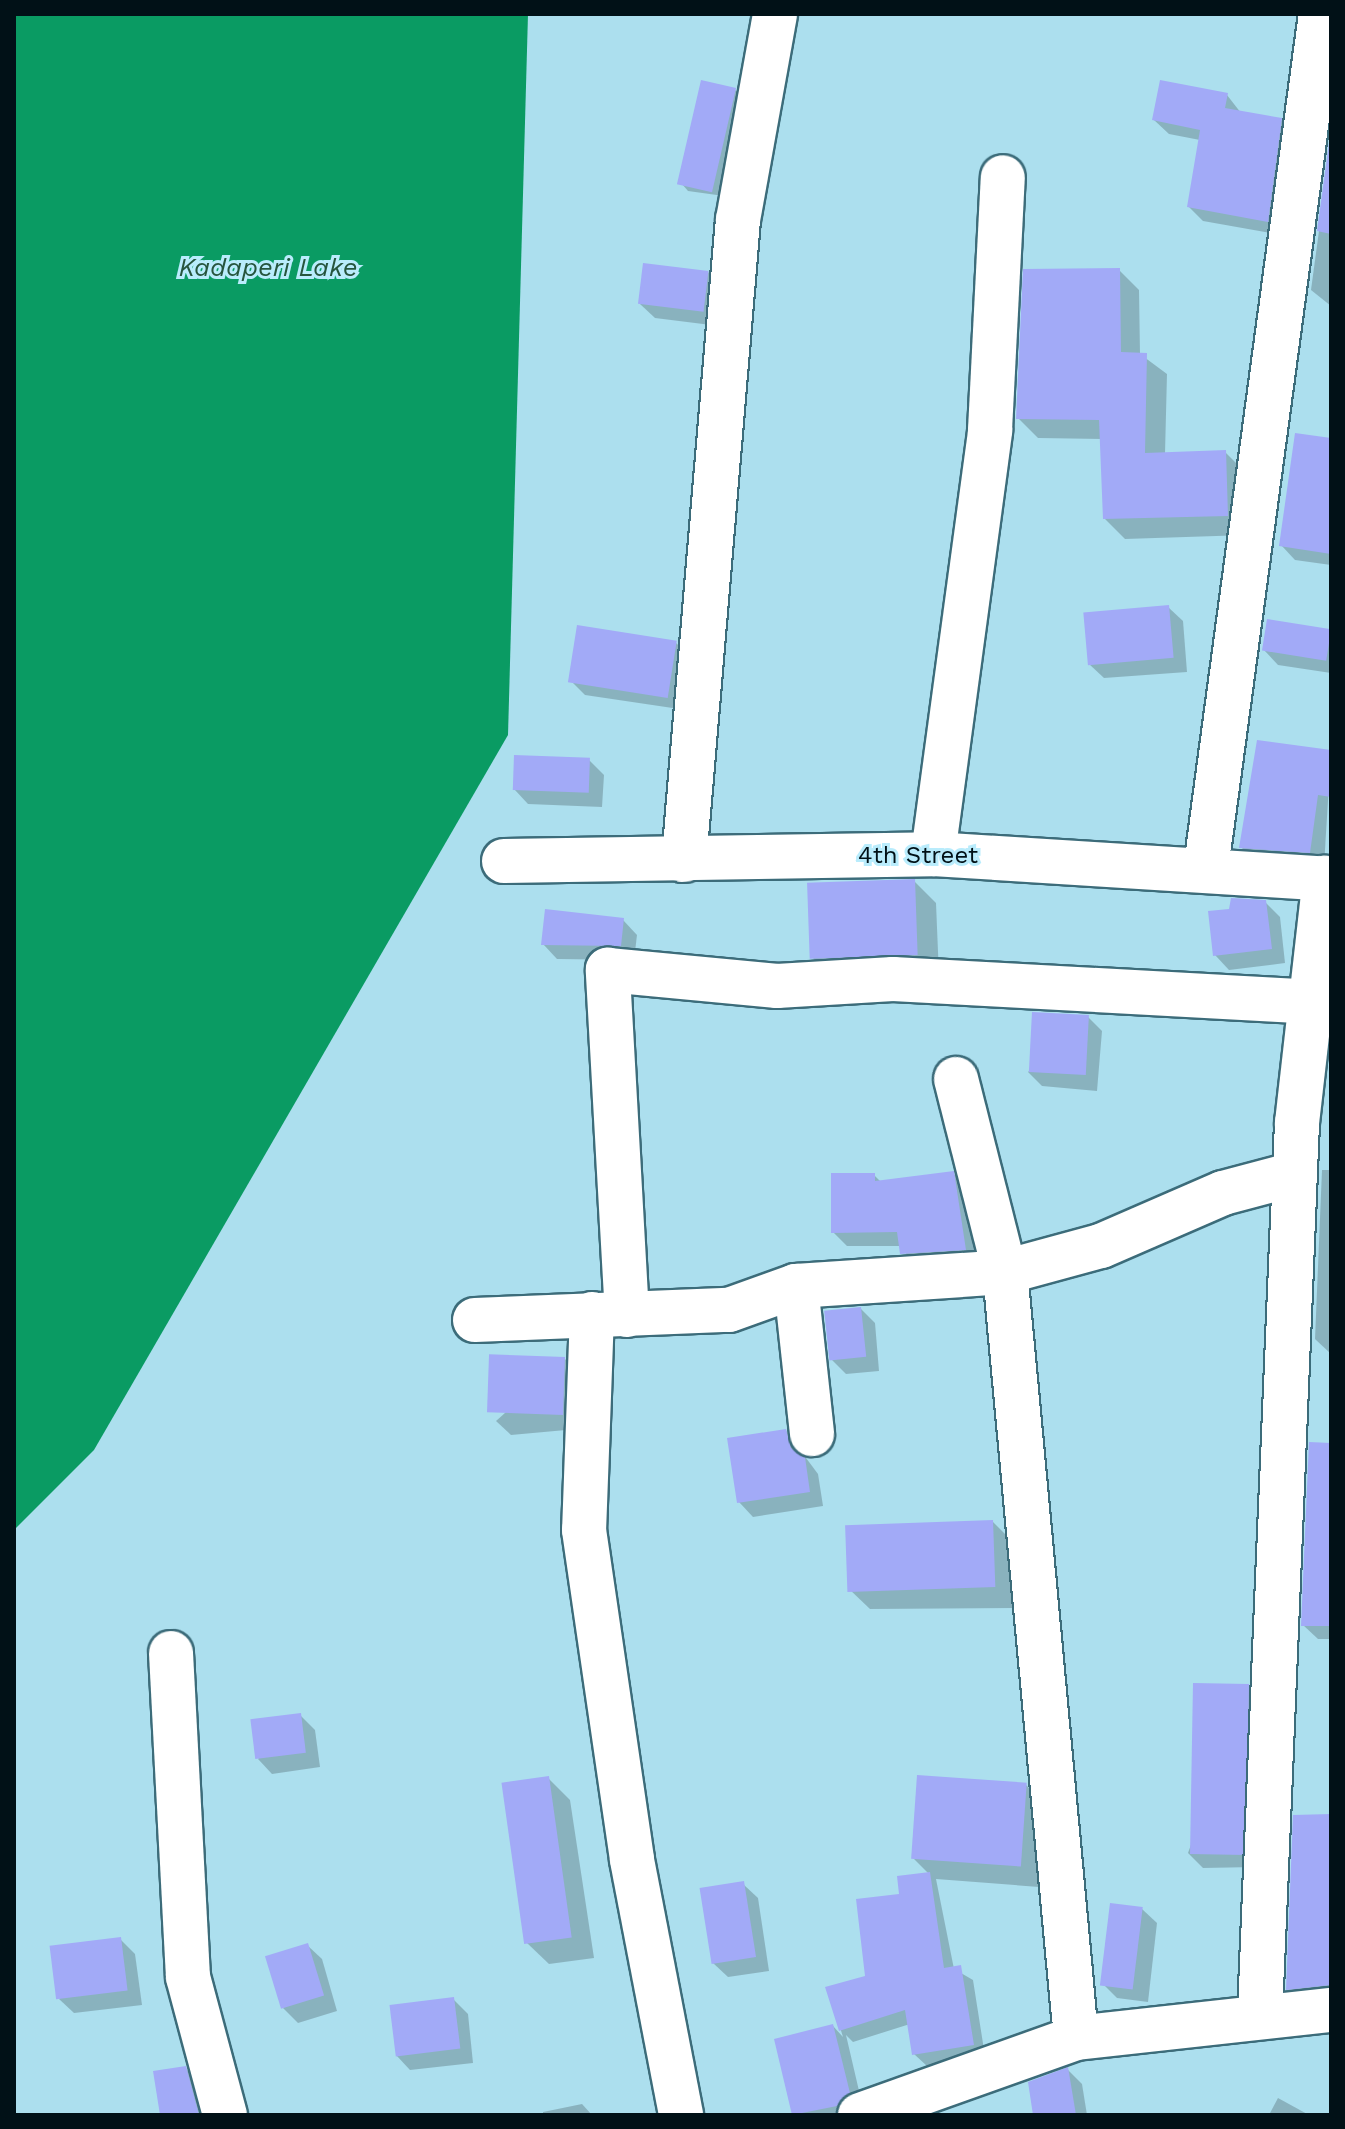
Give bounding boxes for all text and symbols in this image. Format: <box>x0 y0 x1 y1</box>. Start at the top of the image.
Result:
water label: Kadaperi Lake <box>178 252 358 284</box>
street label: 4th Street <box>858 842 978 870</box>

